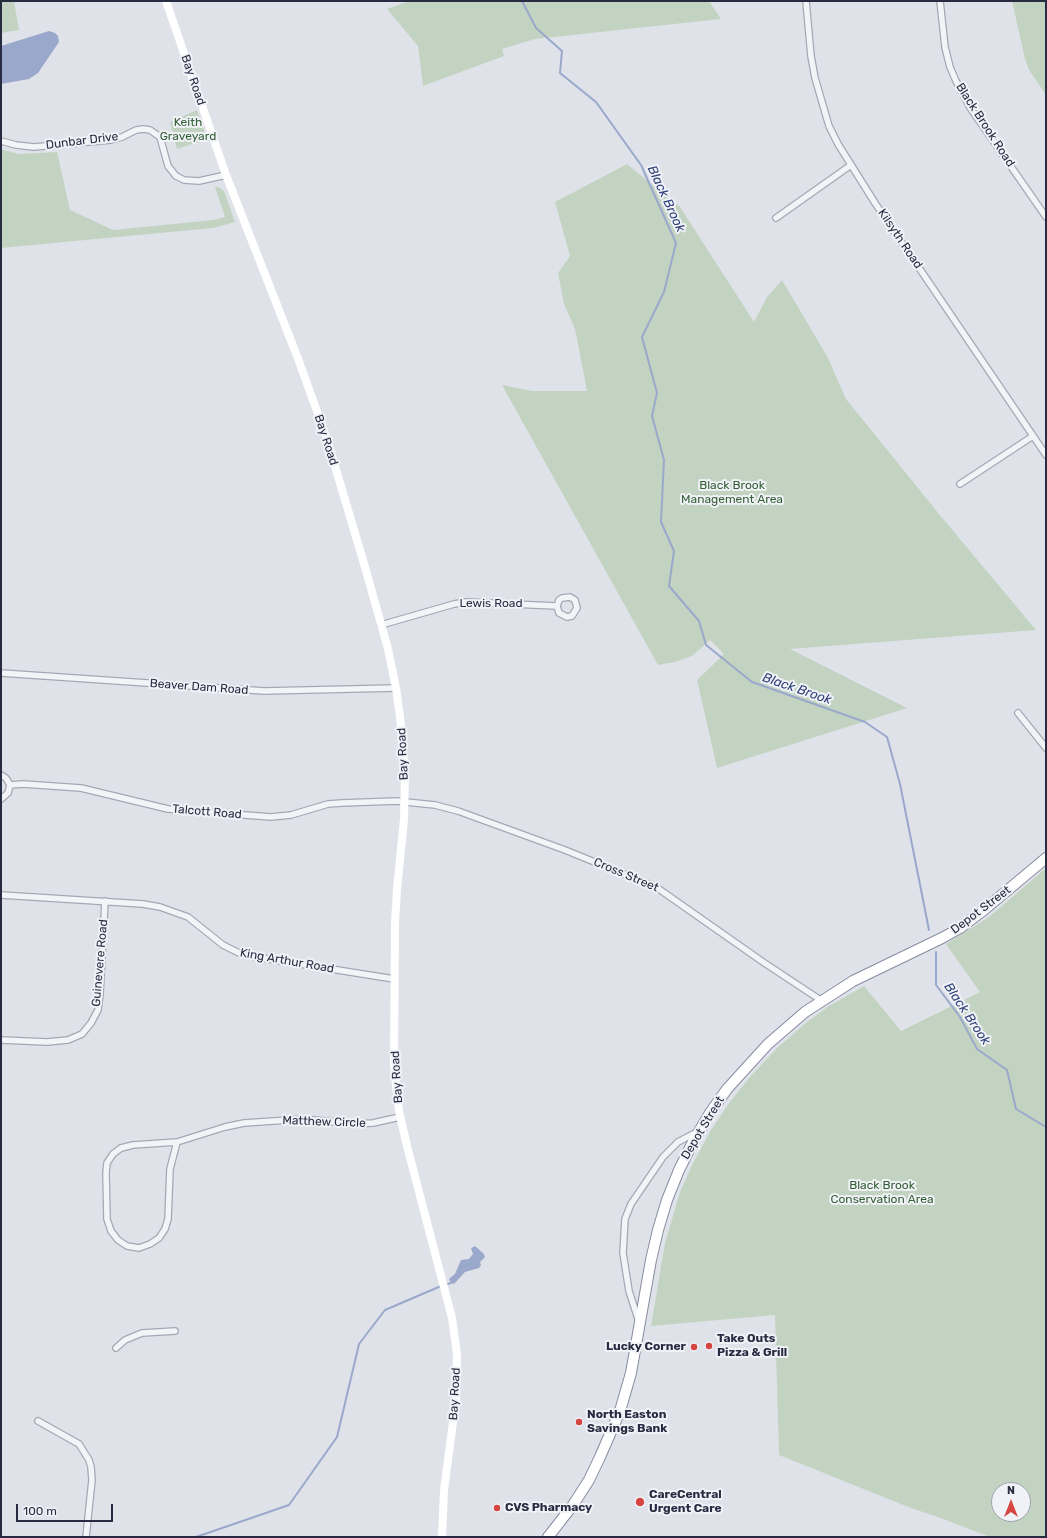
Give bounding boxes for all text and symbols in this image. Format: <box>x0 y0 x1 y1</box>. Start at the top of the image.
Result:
street label: Bay Road <box>178 53 208 107</box>
street label: Black Brook Road <box>953 80 1017 170</box>
park label: Keith Graveyard <box>160 116 216 144</box>
street label: Dunbar Drive <box>45 129 119 153</box>
water label: Black Brook <box>644 163 688 235</box>
street label: Kilsyth Road <box>875 206 925 272</box>
street label: Bay Road <box>311 413 341 467</box>
park label: Black Brook Management Area <box>681 479 783 507</box>
street label: Lewis Road <box>459 597 523 611</box>
water label: Black Brook <box>761 670 833 708</box>
street label: Beaver Dam Road <box>149 676 249 698</box>
street label: Bay Road <box>394 727 412 781</box>
street label: Talcott Road <box>172 802 242 822</box>
street label: Cross Street <box>591 855 661 895</box>
street label: Depot Street <box>948 883 1014 937</box>
street label: Guinevere Road <box>89 919 111 1007</box>
street label: King Arthur Road <box>239 946 335 976</box>
water label: Black Brook <box>940 980 994 1048</box>
street label: Bay Road <box>388 1050 406 1104</box>
street label: Depot Street <box>678 1094 728 1162</box>
street label: Matthew Circle <box>282 1113 366 1131</box>
park label: Black Brook Conservation Area <box>830 1179 934 1207</box>
place label: Take Outs Pizza & Grill <box>717 1332 787 1360</box>
place label: Lucky Corner <box>606 1340 686 1354</box>
marker: Take Outs Pizza & Grill <box>704 1341 714 1351</box>
marker: Lucky Corner <box>689 1342 699 1352</box>
street label: Bay Road <box>446 1367 464 1421</box>
place label: North Easton Savings Bank <box>587 1408 667 1436</box>
marker: North Easton Savings Bank <box>574 1417 584 1427</box>
north arrow <box>991 1482 1031 1522</box>
text: N <box>1007 1484 1015 1497</box>
place label: CareCentral Urgent Care <box>649 1488 722 1516</box>
scale bar <box>18 1496 115 1522</box>
marker: CareCentral Urgent Care <box>634 1496 646 1508</box>
place label: CVS Pharmacy <box>505 1501 592 1515</box>
marker: CVS Pharmacy <box>492 1503 502 1513</box>
text: 100 m <box>23 1504 57 1518</box>

